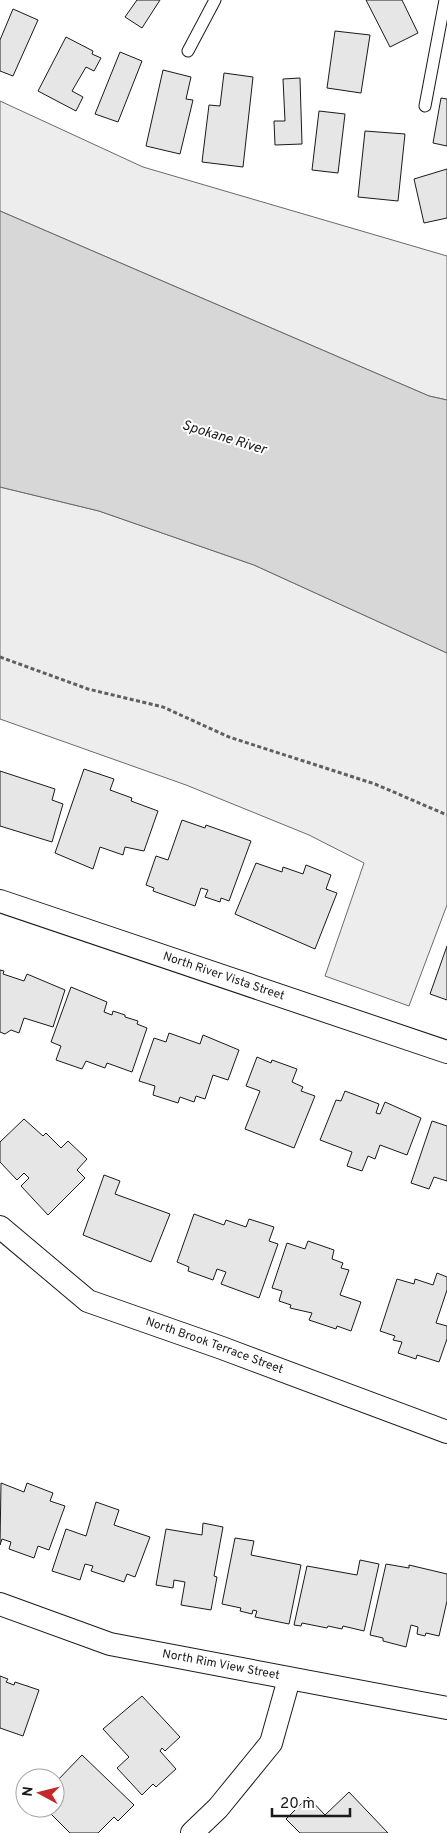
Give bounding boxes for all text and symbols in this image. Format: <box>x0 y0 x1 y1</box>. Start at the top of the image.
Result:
water label: Spokane River <box>180 417 270 459</box>
street label: North River Vista Street <box>161 949 287 1005</box>
street label: North Brook Terrace Street <box>143 1314 285 1378</box>
street label: North Rim View Street <box>161 1646 281 1684</box>
north arrow <box>15 1768 65 1818</box>
text: N <box>20 1786 38 1798</box>
scale bar <box>272 1786 350 1818</box>
text: 20 m <box>280 1795 315 1814</box>

